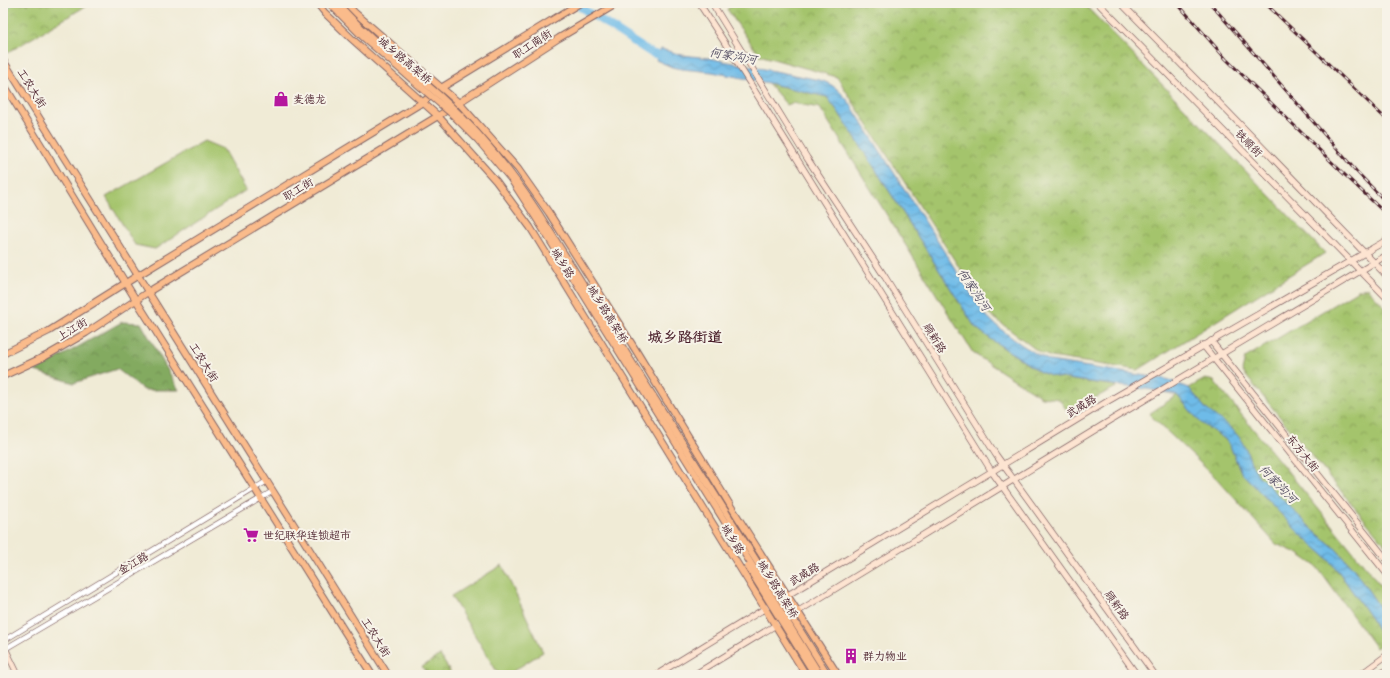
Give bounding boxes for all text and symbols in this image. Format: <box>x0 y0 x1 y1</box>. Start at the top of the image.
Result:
street label: 职工南街 <box>509 25 557 64</box>
street label: 城乡路高架桥 <box>373 33 435 89</box>
water label: 何家沟河 <box>708 43 760 70</box>
street label: 工农大街 <box>12 65 51 113</box>
shop icon: 麦德龙 <box>272 90 290 108</box>
place label: 麦德龙 <box>293 91 326 109</box>
street label: 铁顺街 <box>1230 126 1267 163</box>
street label: 职工街 <box>280 173 318 206</box>
street label: 城乡路 <box>546 245 579 282</box>
water label: 何家沟河 <box>952 265 996 317</box>
street label: 城乡路高架桥 <box>582 282 632 347</box>
street label: 上江街 <box>54 313 92 346</box>
street label: 顾新路 <box>918 320 951 357</box>
district label: 城乡路街道 <box>647 326 723 350</box>
street label: 工农大街 <box>184 339 223 387</box>
street label: 武威路 <box>1063 391 1100 423</box>
street label: 东方大街 <box>1281 431 1324 477</box>
water label: 何家沟河 <box>1254 460 1303 510</box>
street label: 城乡路 <box>716 521 749 558</box>
supermarket icon: 世纪联华连锁超市 <box>242 526 260 544</box>
place label: 世纪联华连锁超市 <box>263 527 351 545</box>
street label: 金江路 <box>115 548 152 580</box>
street label: 城乡路高架桥 <box>752 557 802 622</box>
street label: 武威路 <box>786 559 823 591</box>
street label: 顾新路 <box>1099 587 1133 624</box>
street label: 工农大街 <box>356 614 395 662</box>
building icon: 群力物业 <box>842 647 860 665</box>
place label: 群力物业 <box>863 648 907 666</box>

